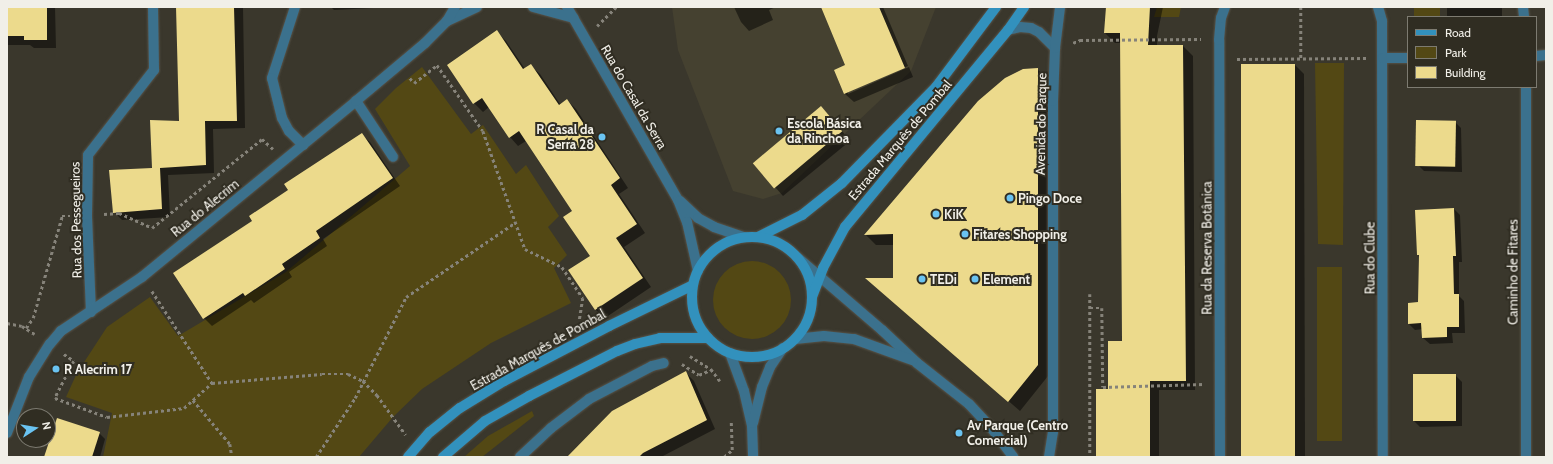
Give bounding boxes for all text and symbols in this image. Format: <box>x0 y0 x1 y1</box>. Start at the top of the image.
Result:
legend <box>1407 16 1537 88</box>
text: Road <box>1445 25 1471 40</box>
street label: Rua do Casal da Serra <box>598 42 670 152</box>
text: Park <box>1445 45 1467 60</box>
text: Building <box>1445 65 1486 80</box>
street label: Avenida do Parque <box>1032 73 1050 175</box>
street label: Estrada Marquês de Pombal <box>845 77 955 203</box>
place label: Escola Básica da Rinchoa <box>787 116 862 147</box>
place label: R Casal da Serra 28 <box>536 122 594 153</box>
marker: Escola Básica da Rinchoa <box>774 126 784 136</box>
marker: R Casal da Serra 28 <box>597 132 607 142</box>
street label: Rua dos Pessegueiros <box>67 161 85 279</box>
street label: Rua do Alecrim <box>168 176 242 240</box>
street label: Rua da Reserva Botânica <box>1199 181 1215 315</box>
place label: Pingo Doce <box>1018 190 1082 206</box>
marker: Pingo Doce <box>1005 193 1015 203</box>
place label: KiK <box>944 206 964 222</box>
marker: KiK <box>931 209 941 219</box>
street label: Caminho de Fitares <box>1505 219 1521 325</box>
street label: Rua do Clube <box>1362 222 1378 294</box>
place label: Fitares Shopping <box>973 226 1067 242</box>
marker: Fitares Shopping <box>960 229 970 239</box>
place label: TEDi <box>930 271 957 287</box>
place label: Element <box>983 271 1030 287</box>
marker: TEDi <box>917 274 927 284</box>
marker: Element <box>970 274 980 284</box>
street label: Estrada Marquês de Pombal <box>468 306 608 394</box>
place label: R Alecrim 17 <box>64 361 132 377</box>
marker: R Alecrim 17 <box>51 364 61 374</box>
north arrow <box>16 408 56 448</box>
place label: Av Parque (Centro Comercial) <box>967 418 1068 449</box>
text: N <box>39 420 54 431</box>
marker: Av Parque (Centro Comercial) <box>954 428 964 438</box>

